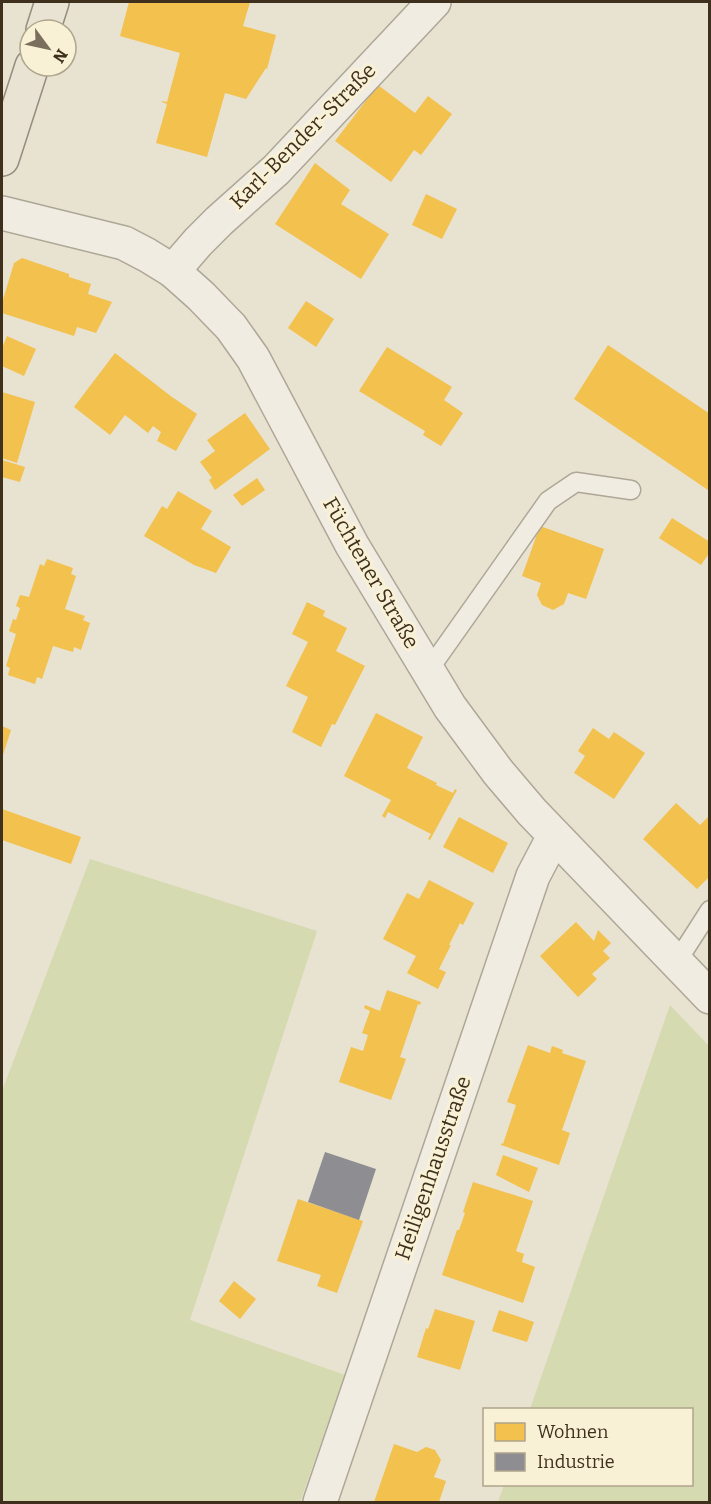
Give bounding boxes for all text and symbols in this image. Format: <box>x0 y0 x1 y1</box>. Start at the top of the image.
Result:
north arrow <box>18 18 78 78</box>
text: N <box>49 46 71 66</box>
street label: Karl-Bender-Straße <box>225 58 381 214</box>
street label: Füchtener Straße <box>317 493 425 653</box>
street label: Heiligenhausstraße <box>389 1073 477 1263</box>
legend <box>483 1408 693 1486</box>
text: Wohnen <box>537 1421 609 1443</box>
text: Industrie <box>537 1451 615 1473</box>

